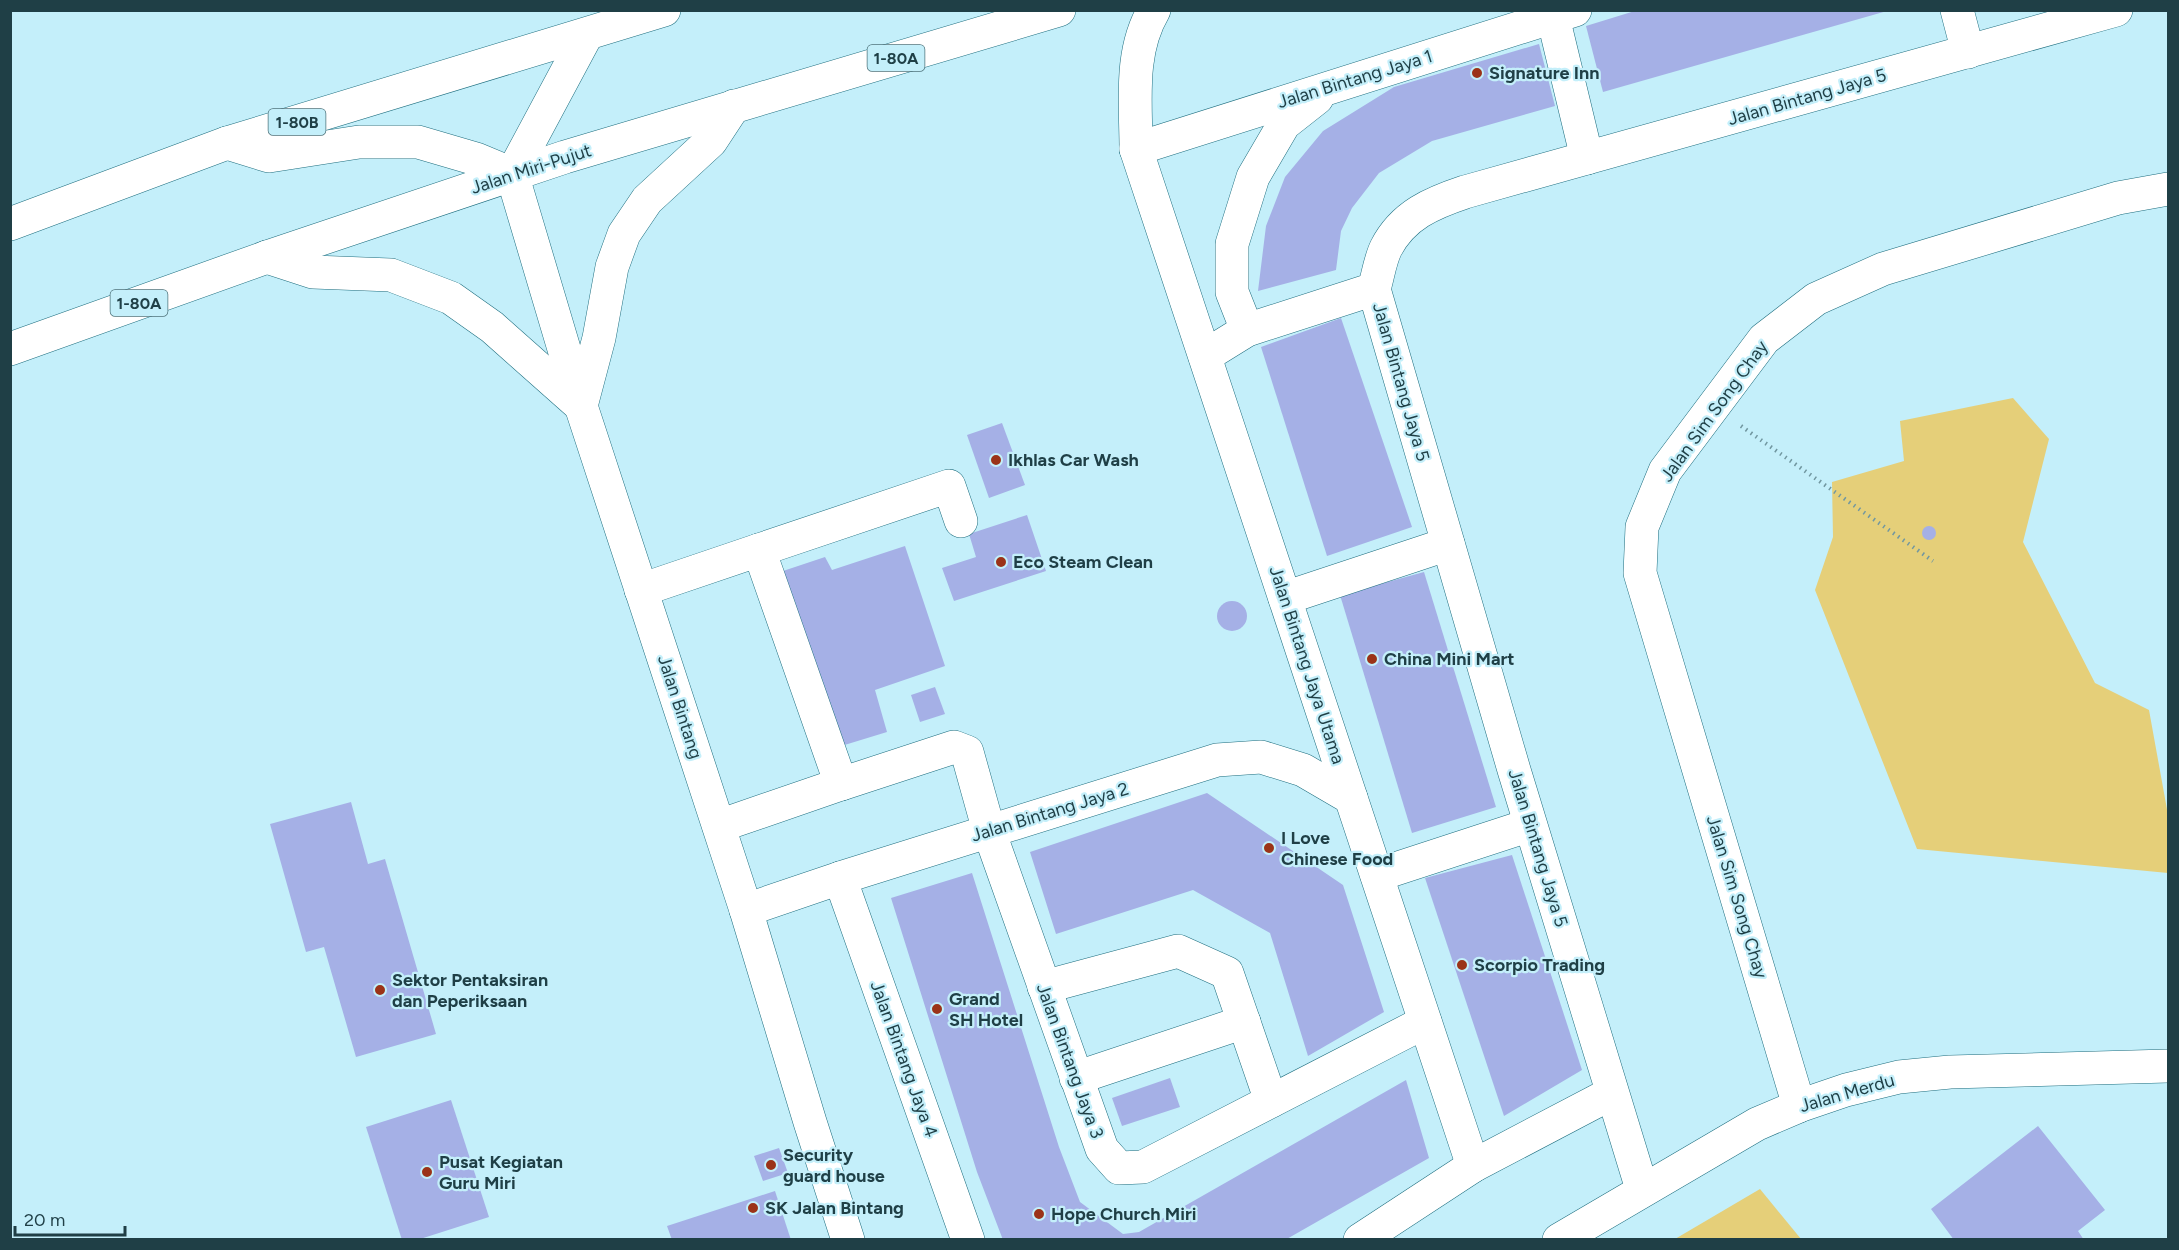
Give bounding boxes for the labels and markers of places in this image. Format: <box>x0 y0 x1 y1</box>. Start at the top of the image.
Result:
place label: Signature Inn <box>1489 62 1599 84</box>
marker: Signature Inn <box>1470 66 1484 80</box>
place label: Ikhlas Car Wash <box>1008 449 1139 471</box>
marker: Ikhlas Car Wash <box>989 453 1003 467</box>
place label: Eco Steam Clean <box>1013 551 1153 573</box>
marker: Eco Steam Clean <box>994 555 1008 569</box>
place label: China Mini Mart <box>1384 648 1515 670</box>
marker: China Mini Mart <box>1365 652 1379 666</box>
place label: I Love Chinese Food <box>1281 827 1393 870</box>
marker: I Love Chinese Food <box>1262 841 1276 855</box>
place label: Scorpio Trading <box>1474 954 1605 976</box>
marker: Scorpio Trading <box>1455 958 1469 972</box>
place label: Sektor Pentaksiran dan Peperiksaan <box>392 969 548 1012</box>
marker: Sektor Pentaksiran dan Peperiksaan <box>373 983 387 997</box>
place label: Grand SH Hotel <box>949 988 1023 1031</box>
marker: Grand SH Hotel <box>930 1002 944 1016</box>
place label: Security guard house <box>783 1144 885 1187</box>
place label: Pusat Kegiatan Guru Miri <box>439 1151 563 1194</box>
marker: Security guard house <box>764 1158 778 1172</box>
marker: Pusat Kegiatan Guru Miri <box>420 1165 434 1179</box>
place label: SK Jalan Bintang <box>765 1197 904 1219</box>
marker: SK Jalan Bintang <box>746 1201 760 1215</box>
place label: Hope Church Miri <box>1051 1203 1196 1225</box>
marker: Hope Church Miri <box>1032 1207 1046 1221</box>

